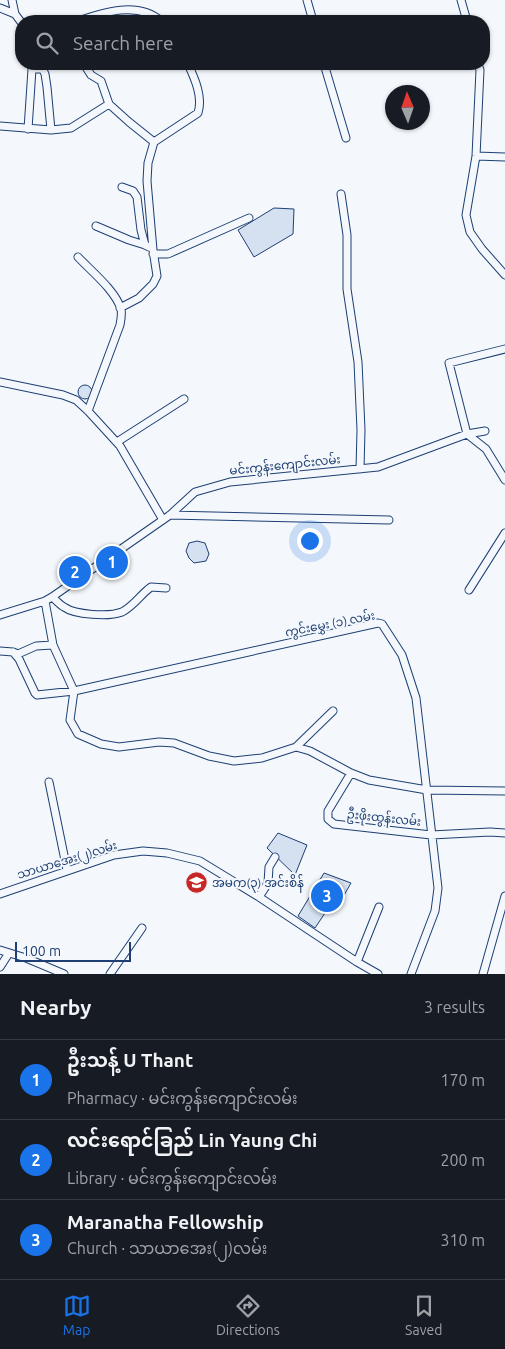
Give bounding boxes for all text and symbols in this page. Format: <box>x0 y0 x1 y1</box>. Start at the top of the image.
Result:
search box <box>15 15 490 70</box>
icon: search <box>33 29 61 57</box>
text: Search here <box>73 32 173 54</box>
north arrow <box>385 85 430 130</box>
street label: မင်းကွန်းကျောင်းလမ်း <box>228 450 342 481</box>
your location <box>297 528 323 554</box>
pin: 1 <box>96 543 128 581</box>
pin: 2 <box>59 553 91 591</box>
street label: ကွင်းမွှေး (၁) လမ်း <box>283 606 377 643</box>
street label: ဦးဖိုးထွန်းလမ်း <box>346 805 422 832</box>
street label: သာယာအေး(၂)လမ်း <box>15 836 120 885</box>
school or university icon: အမက(၃) အင်းစိန် <box>184 871 208 895</box>
place label: အမက(၃) အင်းစိန် <box>212 874 304 893</box>
pin: 3 <box>311 877 343 915</box>
scale bar <box>15 939 131 962</box>
text: 100 m <box>22 943 61 959</box>
text: Nearby <box>20 995 91 1019</box>
text: 3 results <box>424 998 485 1016</box>
text: ဦးသန့် U Thant <box>67 1049 193 1071</box>
text: 1 <box>31 1071 41 1089</box>
text: 170 m <box>440 1071 485 1089</box>
text: Pharmacy · မင်းကွန်းကျောင်းလမ်း <box>67 1089 298 1107</box>
text: လင်းရောင်ခြည် Lin Yaung Chi <box>67 1129 317 1151</box>
text: 2 <box>31 1151 41 1169</box>
text: 200 m <box>440 1151 485 1169</box>
text: Library · မင်းကွန်းကျောင်းလမ်း <box>67 1169 277 1187</box>
text: Maranatha Fellowship <box>67 1211 264 1233</box>
text: 3 <box>31 1231 41 1249</box>
text: 310 m <box>440 1231 485 1249</box>
text: Church · သာယာအေး(၂)လမ်း <box>67 1239 267 1257</box>
tab: Map <box>63 1292 91 1338</box>
tab: Directions <box>216 1292 280 1338</box>
tab: Saved <box>405 1292 442 1338</box>

